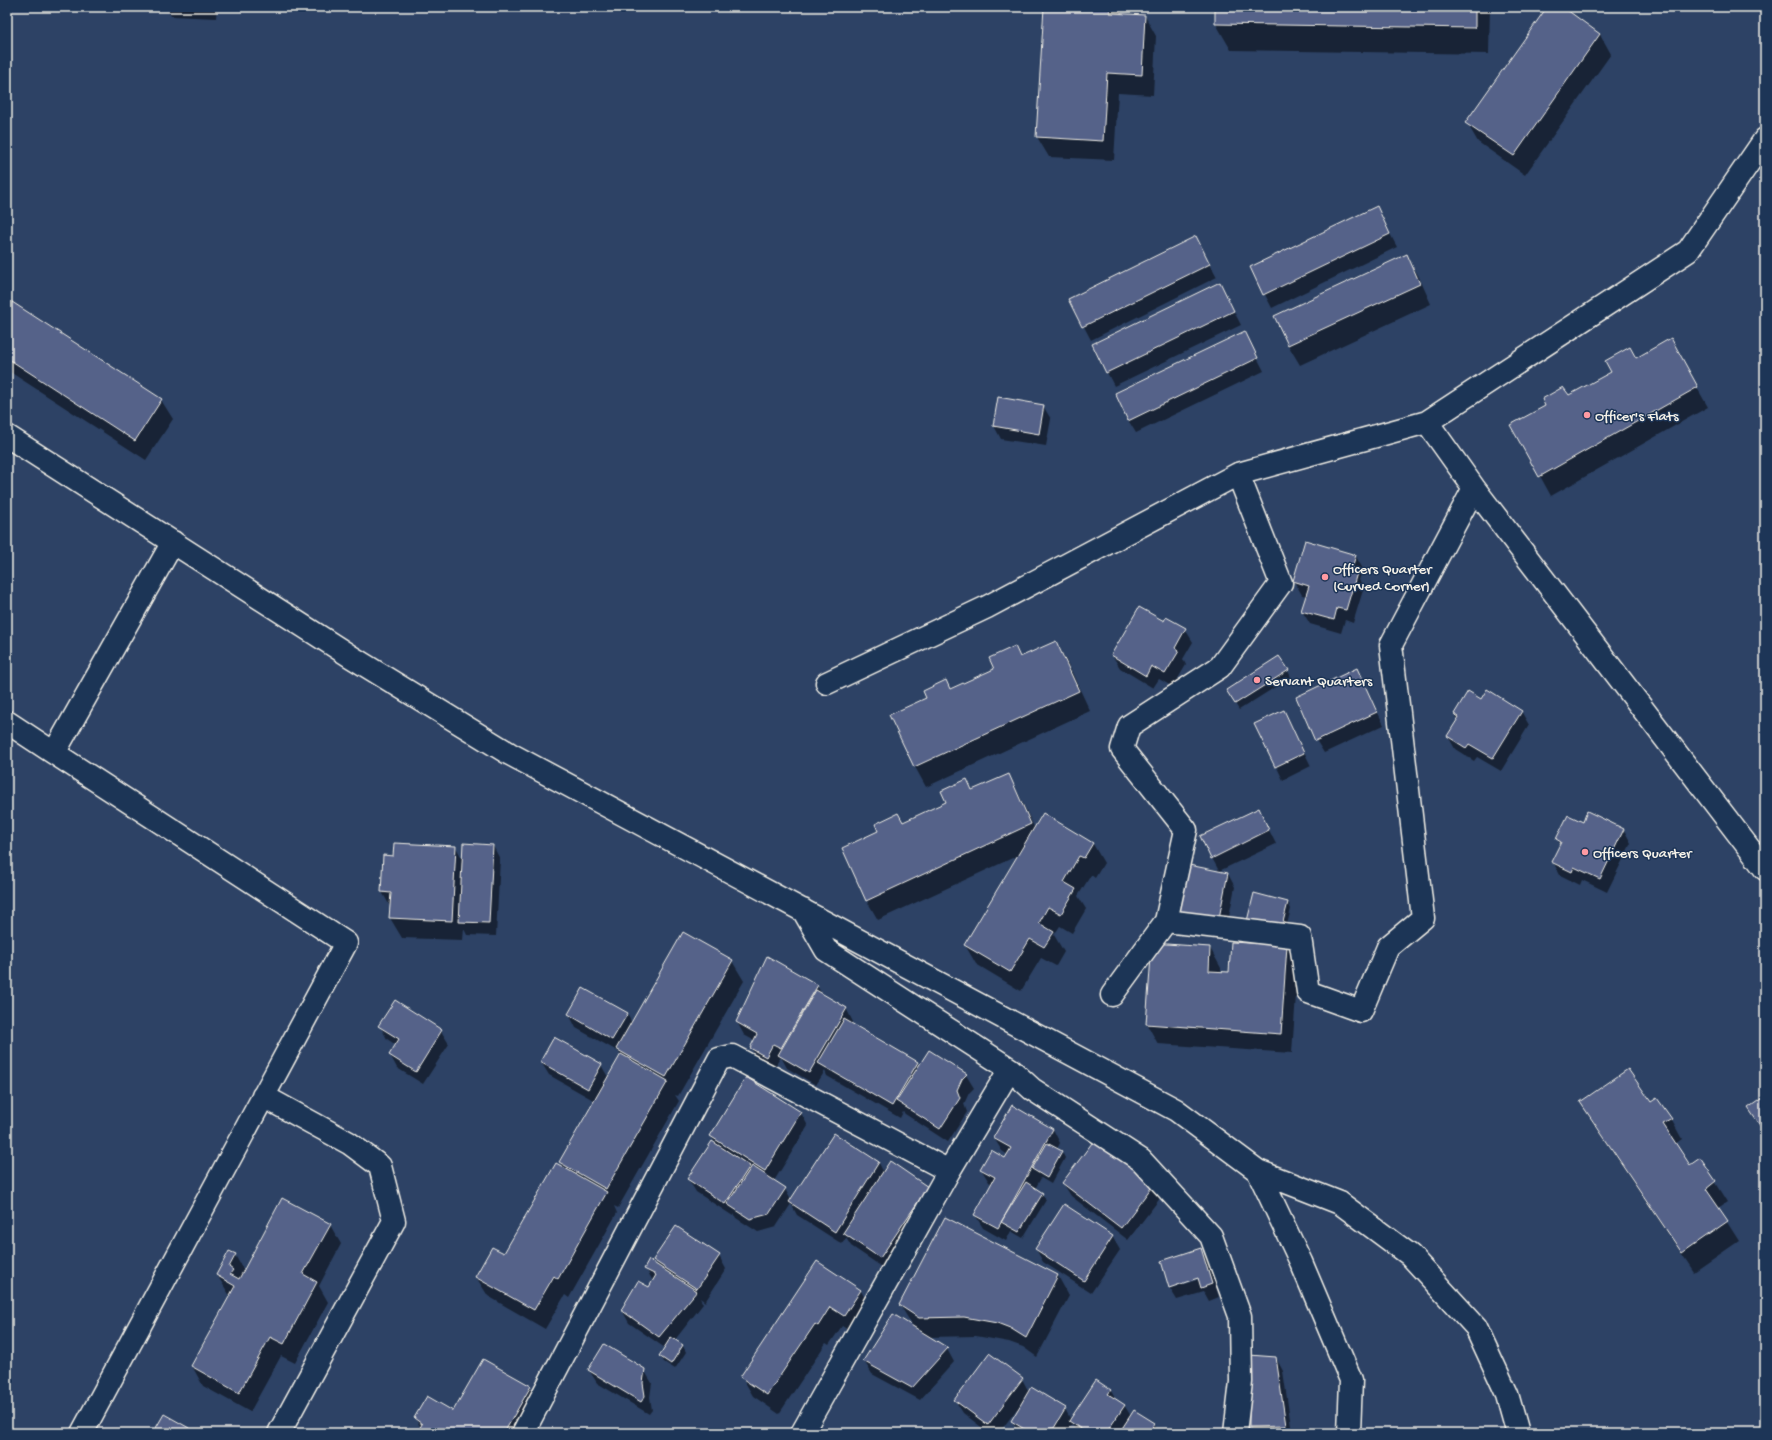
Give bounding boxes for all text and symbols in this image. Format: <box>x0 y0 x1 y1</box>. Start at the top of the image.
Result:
place label: Officer's Flats <box>1595 408 1679 426</box>
marker: Officer's Flats <box>1582 410 1592 420</box>
place label: Officers Quarter (Curved Corner) <box>1333 561 1433 596</box>
marker: Officers Quarter (Curved Corner) <box>1320 572 1330 582</box>
place label: Servant Quarters <box>1265 673 1373 691</box>
marker: Servant Quarters <box>1252 675 1262 685</box>
place label: Officers Quarter <box>1593 845 1693 863</box>
marker: Officers Quarter <box>1580 847 1590 857</box>

